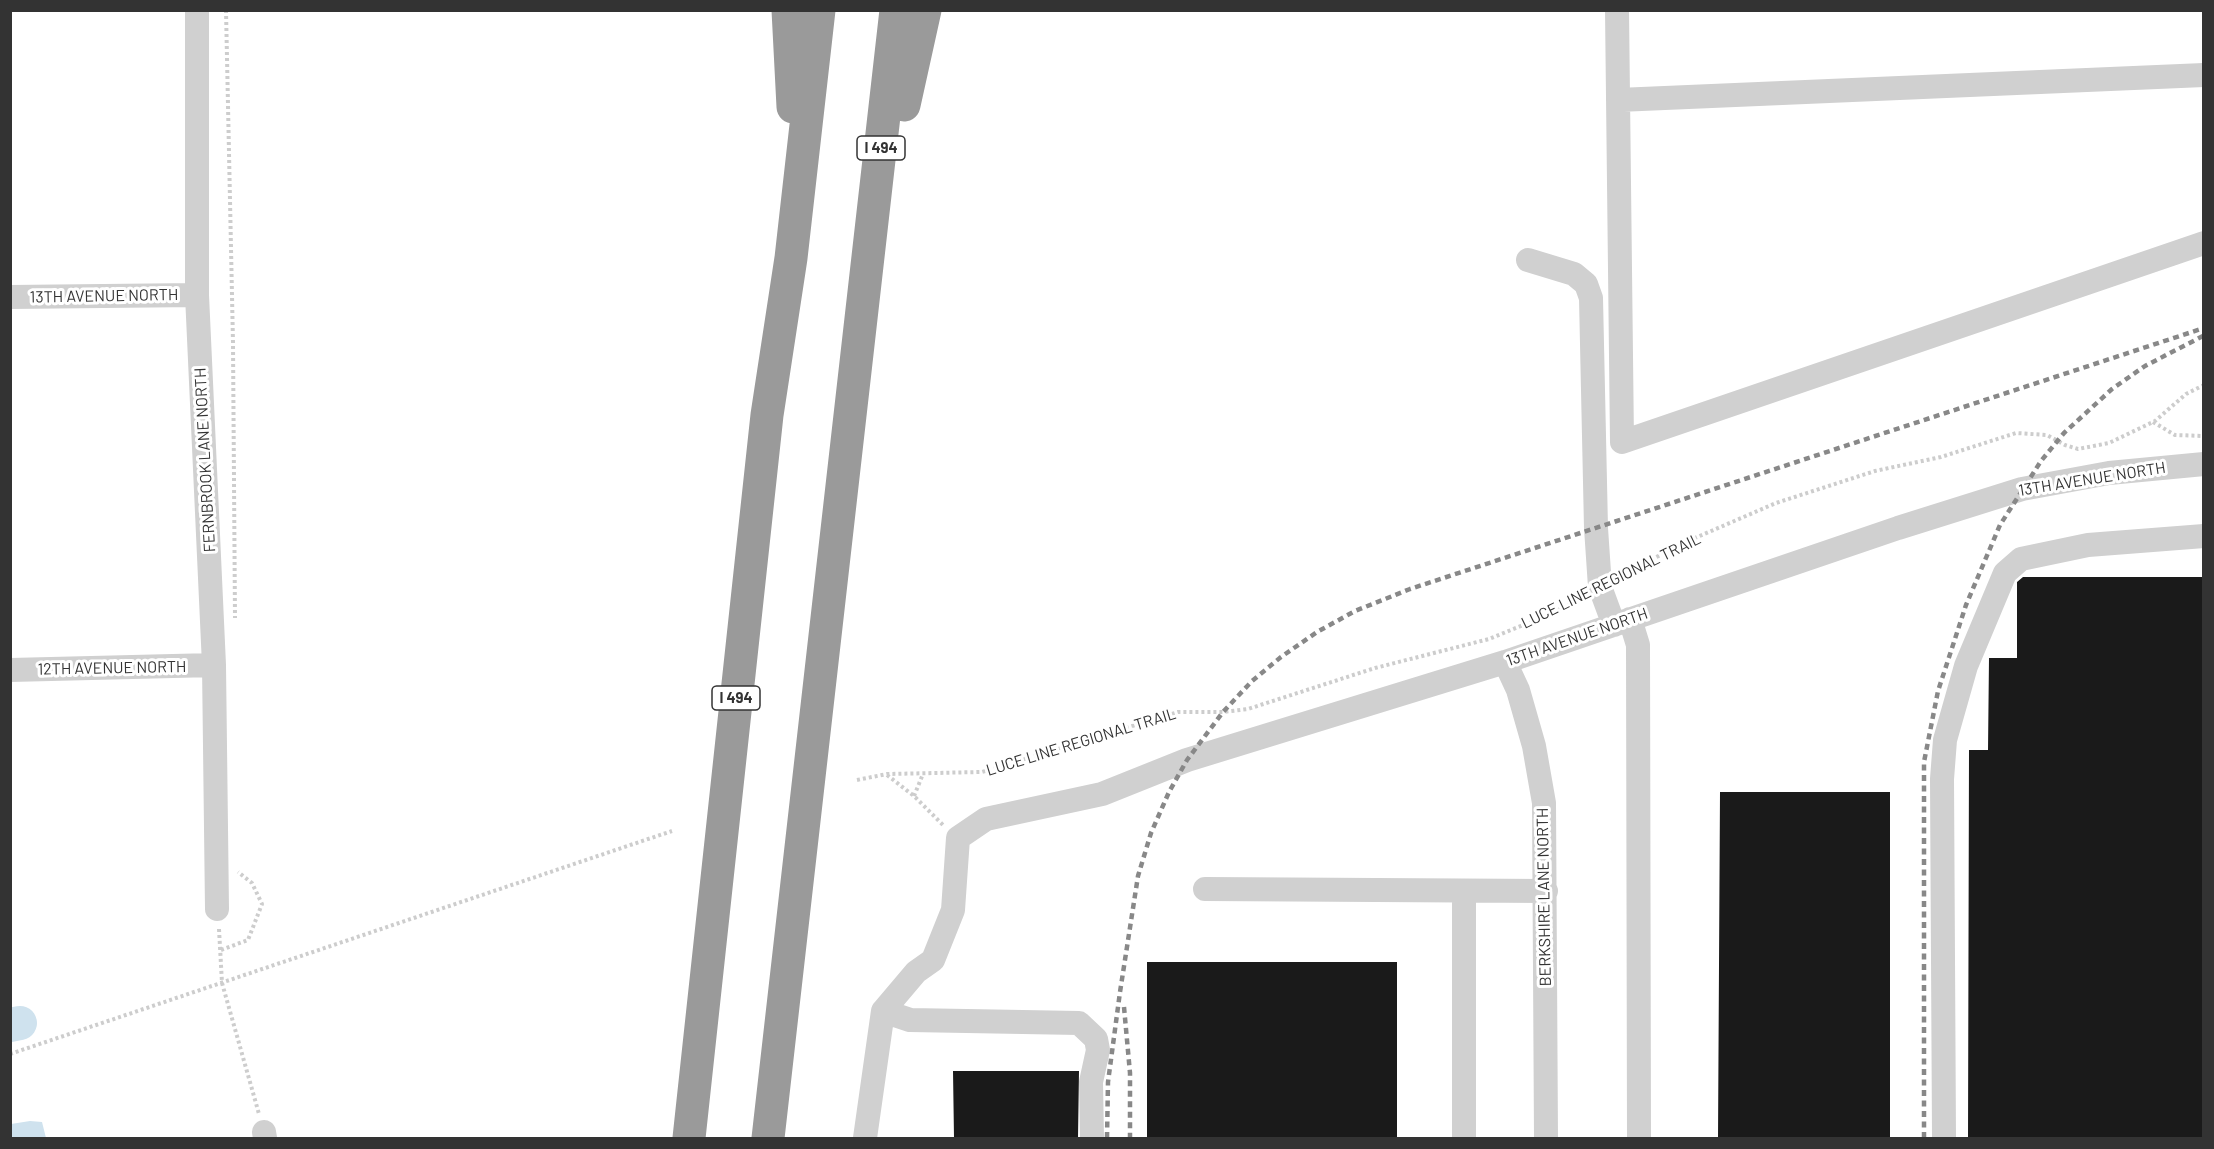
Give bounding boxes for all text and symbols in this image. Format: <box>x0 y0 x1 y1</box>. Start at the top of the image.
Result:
road number: I 494 <box>857 136 905 160</box>
street label: 13TH AVENUE NORTH <box>30 285 178 307</box>
street label: FERNBROOK LANE NORTH <box>191 367 219 553</box>
street label: 13TH AVENUE NORTH <box>2017 458 2167 500</box>
street label: LUCE LINE REGIONAL TRAIL <box>1518 529 1704 633</box>
street label: 13TH AVENUE NORTH <box>1504 604 1650 670</box>
street label: 12TH AVENUE NORTH <box>37 657 187 679</box>
road number: I 494 <box>712 686 760 710</box>
street label: LUCE LINE REGIONAL TRAIL <box>984 704 1178 780</box>
street label: BERKSHIRE LANE NORTH <box>1533 807 1555 987</box>

